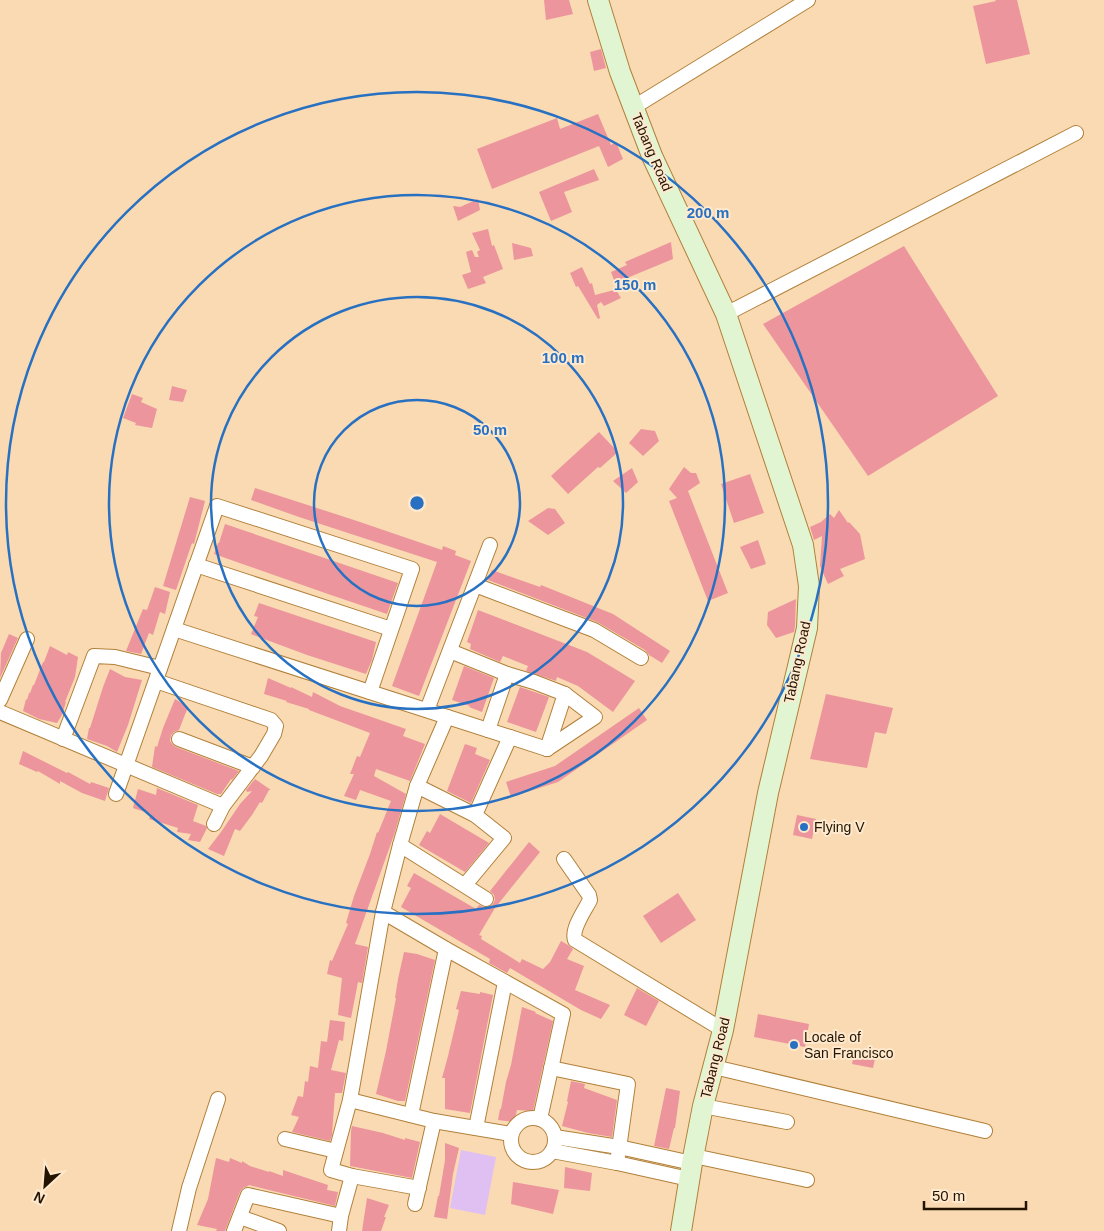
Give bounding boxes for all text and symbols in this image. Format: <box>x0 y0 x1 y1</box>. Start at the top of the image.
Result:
street label: Tabang Road <box>628 111 676 193</box>
text: 200 m <box>687 204 729 221</box>
text: 150 m <box>614 276 656 293</box>
text: 100 m <box>542 349 584 366</box>
text: 50 m <box>473 421 507 438</box>
centre of rings <box>408 494 426 512</box>
street label: Tabang Road <box>781 620 813 704</box>
place label: Flying V <box>814 819 865 835</box>
marker: Flying V <box>798 821 810 833</box>
street label: Tabang Road <box>697 1016 733 1100</box>
place label: Locale of San Francisco <box>804 1029 894 1061</box>
marker: Locale of San Francisco <box>788 1039 800 1051</box>
north arrow <box>20 1161 70 1211</box>
scale bar <box>924 1178 1026 1210</box>
text: 50 m <box>932 1187 965 1204</box>
text: N <box>31 1188 47 1207</box>

